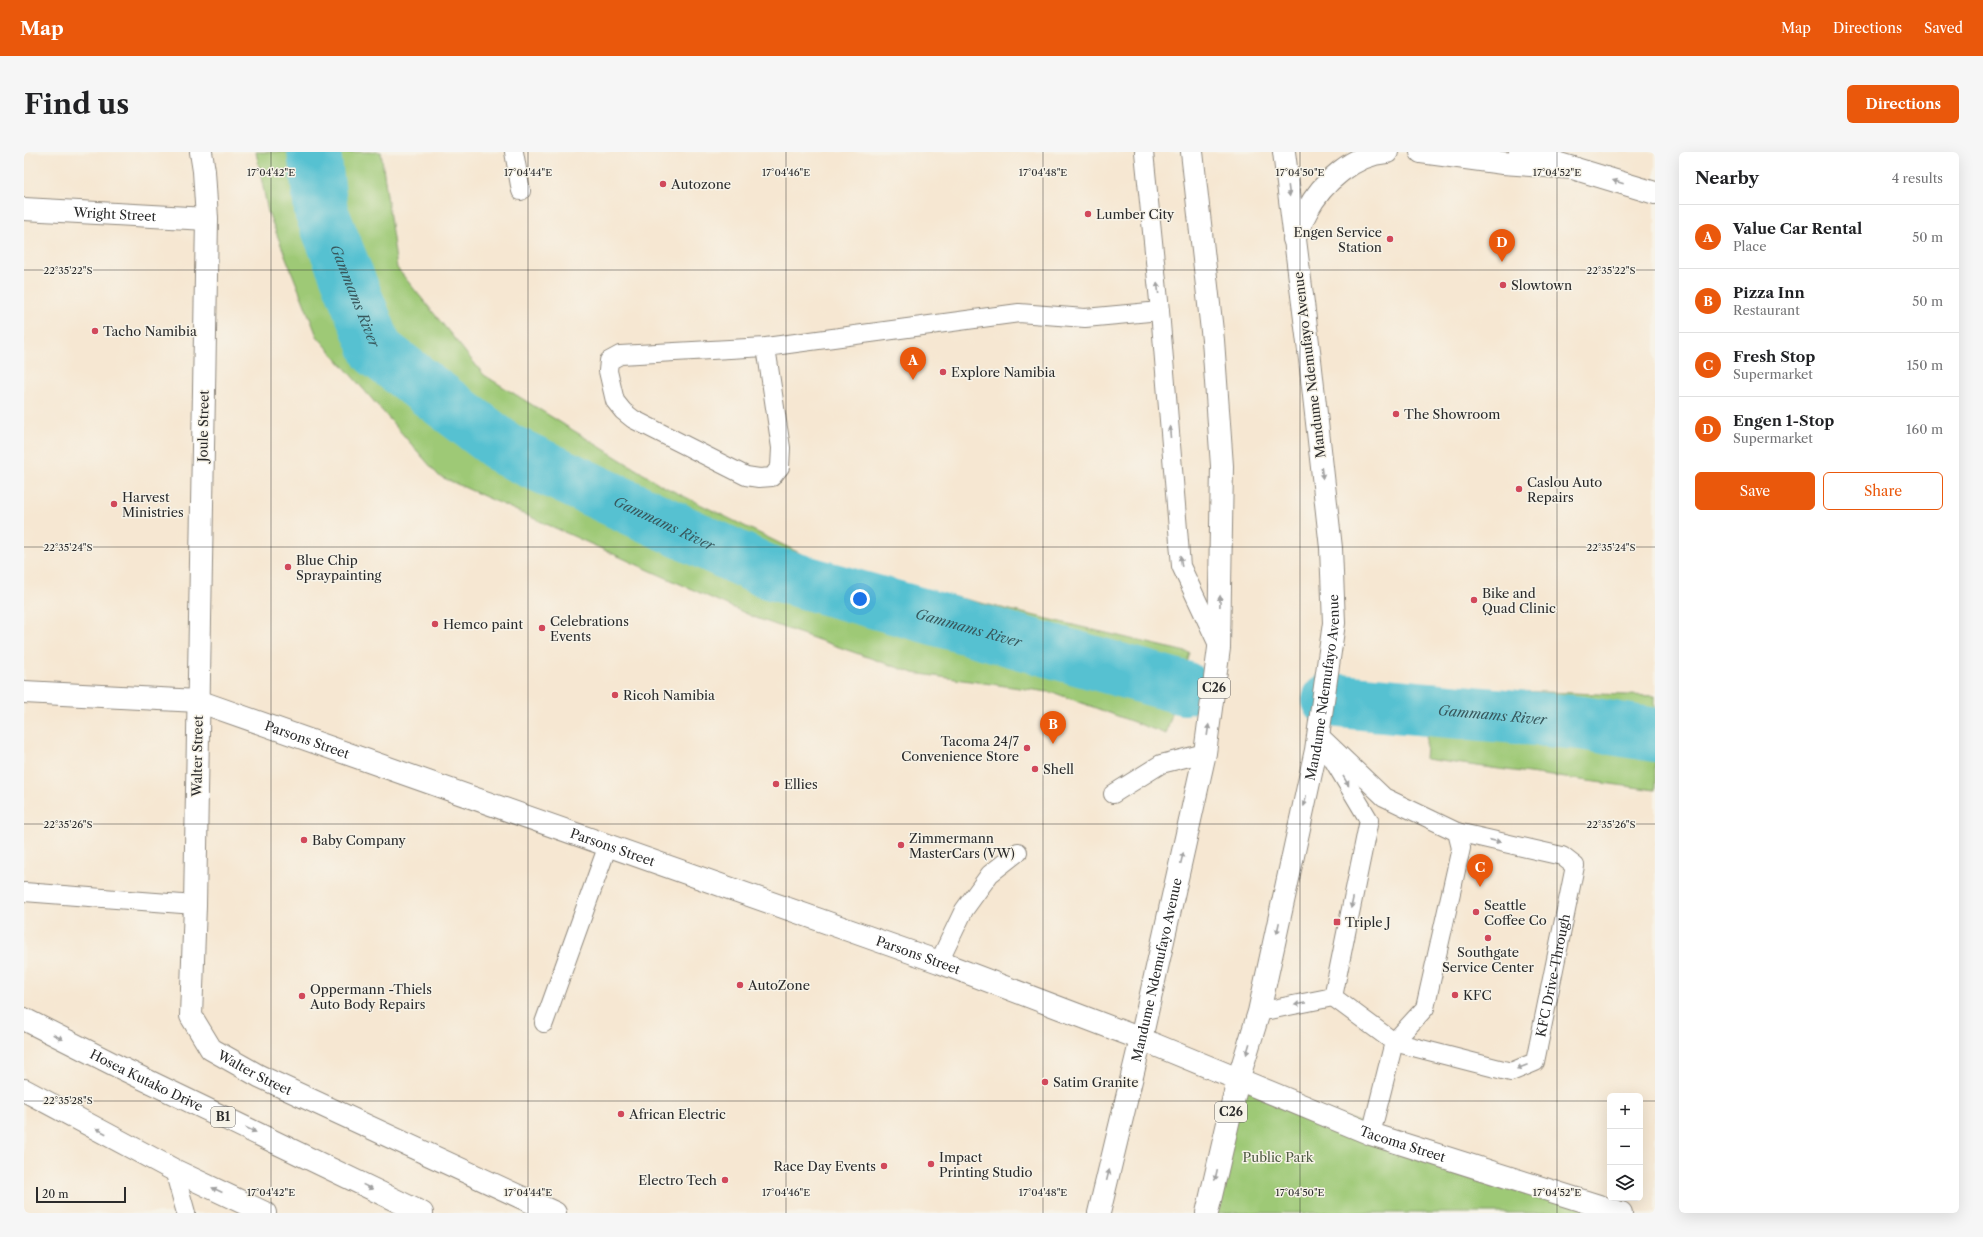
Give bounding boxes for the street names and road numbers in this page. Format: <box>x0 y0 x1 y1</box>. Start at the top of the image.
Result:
street label: Wright Street <box>72 204 157 224</box>
street label: Mandume Ndemufayo Avenue <box>1290 271 1328 459</box>
street label: Joule Street <box>194 390 212 464</box>
street label: Mandume Ndemufayo Avenue <box>1302 594 1342 782</box>
road number: C26 <box>1198 678 1230 698</box>
street label: Walter Street <box>188 715 206 798</box>
street label: Parsons Street <box>263 717 352 762</box>
street label: Parsons Street <box>568 825 658 869</box>
street label: Mandume Ndemufayo Avenue <box>1128 876 1185 1063</box>
street label: KFC Drive-Through <box>1532 913 1573 1038</box>
street label: Parsons Street <box>874 932 963 978</box>
street label: Hosea Kutako Drive <box>87 1046 206 1114</box>
street label: Walter Street <box>214 1046 295 1098</box>
road number: C26 <box>1215 1102 1247 1122</box>
road number: B1 <box>211 1107 235 1127</box>
street label: Tacoma Street <box>1357 1122 1448 1165</box>

